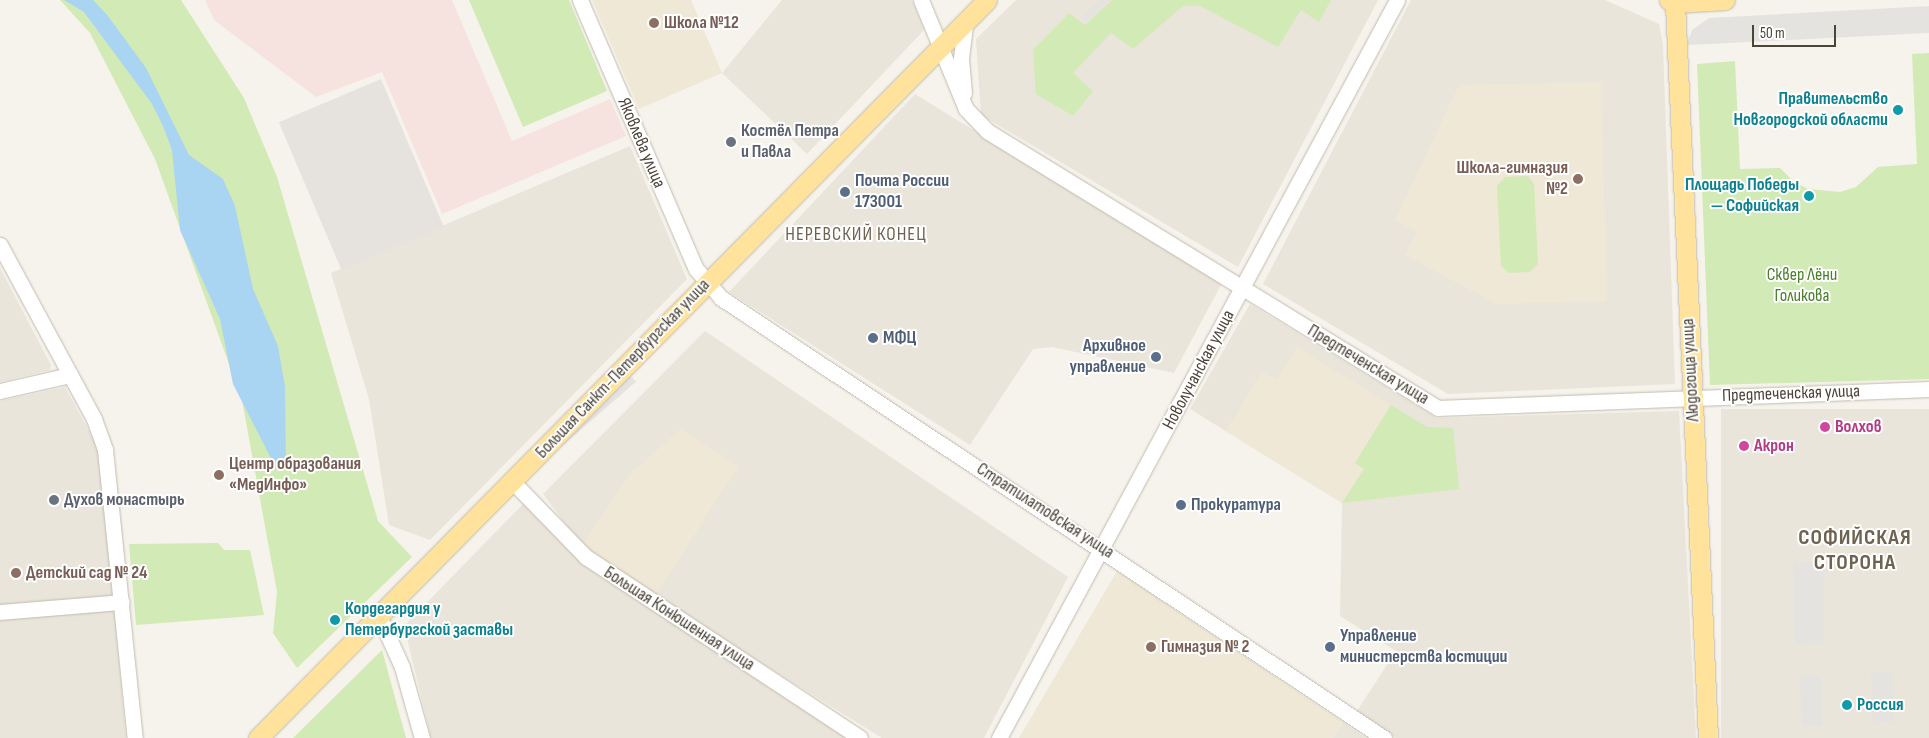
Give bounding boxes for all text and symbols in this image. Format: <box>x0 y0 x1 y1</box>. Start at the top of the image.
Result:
place label: Школа №12 <box>664 12 739 34</box>
scale bar <box>1754 15 1838 47</box>
marker: Школа №12 <box>648 17 660 29</box>
text: 50 m <box>1760 24 1785 43</box>
place label: Правительство Новгородской области <box>1733 89 1888 132</box>
street label: Яковлева улица <box>612 95 670 191</box>
marker: Правительство Новгородской области <box>1892 104 1904 116</box>
place label: Костёл Петра и Павла <box>741 121 839 163</box>
marker: Костёл Петра и Павла <box>725 136 737 148</box>
place label: Школа-гимназия №2 <box>1457 158 1568 200</box>
place label: Почта России 173001 <box>855 171 949 213</box>
marker: Школа-гимназия №2 <box>1572 173 1584 185</box>
place label: Площадь Победы — Софийская <box>1685 175 1799 218</box>
marker: Почта России 173001 <box>839 186 851 198</box>
marker: Площадь Победы — Софийская <box>1803 190 1815 202</box>
district label: НЕРЕВСКИЙ КОНЕЦ <box>783 224 929 246</box>
park label: Сквер Лёни Голикова <box>1767 265 1837 308</box>
street label: Большая Санкт-Петербургская улица <box>531 275 715 463</box>
street label: Новолучанская улица <box>1158 307 1240 433</box>
street label: Людогоща улица <box>1678 318 1704 422</box>
street label: Предтеченская улица <box>1303 320 1433 410</box>
place label: МФЦ <box>883 327 916 349</box>
marker: МФЦ <box>867 332 879 344</box>
place label: Архивное управление <box>1069 336 1146 378</box>
marker: Архивное управление <box>1150 351 1162 363</box>
street label: Предтеченская улица <box>1722 381 1860 407</box>
place label: Волхов <box>1835 416 1882 438</box>
marker: Волхов <box>1819 421 1831 433</box>
place label: Акрон <box>1754 435 1794 457</box>
marker: Акрон <box>1738 440 1750 452</box>
place label: Центр образования «МедИнфо» <box>229 454 361 496</box>
street label: Стратилатовская улица <box>972 458 1118 564</box>
marker: Центр образования «МедИнфо» <box>213 469 225 481</box>
place label: Духов монастырь <box>64 489 185 511</box>
marker: Духов монастырь <box>48 494 60 506</box>
place label: Прокуратура <box>1191 494 1281 516</box>
marker: Прокуратура <box>1175 499 1187 511</box>
district label: СОФИЙСКАЯ СТОРОНА <box>1797 524 1913 576</box>
place label: Детский сад № 24 <box>26 562 147 584</box>
street label: Большая Конюшенная улица <box>600 562 758 676</box>
marker: Детский сад № 24 <box>10 567 22 579</box>
place label: Кордегардия у Петербургской заставы <box>345 599 513 642</box>
marker: Кордегардия у Петербургской заставы <box>329 614 341 626</box>
place label: Управление министерства юстиции <box>1340 626 1507 669</box>
place label: Гимназия № 2 <box>1161 636 1249 658</box>
marker: Гимназия № 2 <box>1145 641 1157 653</box>
marker: Управление министерства юстиции <box>1324 641 1336 653</box>
place label: Россия <box>1857 694 1904 716</box>
marker: Россия <box>1841 699 1853 711</box>

